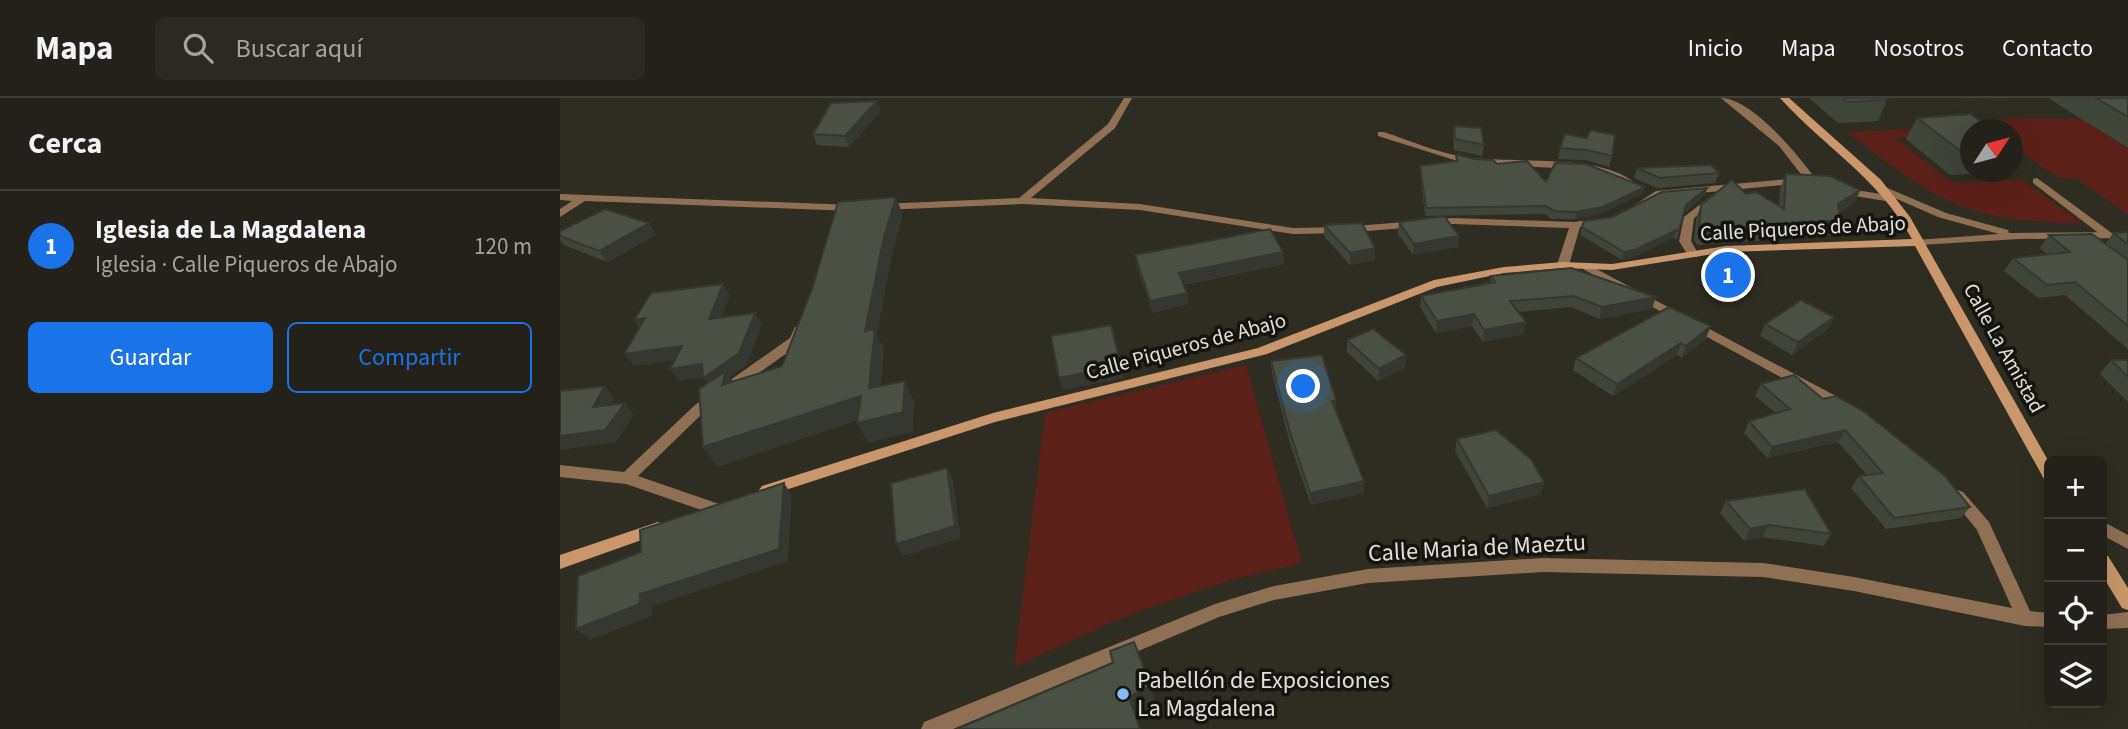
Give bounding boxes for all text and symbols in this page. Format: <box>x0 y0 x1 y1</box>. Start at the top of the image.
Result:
search box <box>155 17 645 80</box>
text: Mapa <box>35 25 113 72</box>
icon: search <box>179 29 217 67</box>
text: Buscar aquí <box>235 30 363 67</box>
text: Inicio <box>1688 31 1743 66</box>
text: Mapa <box>1781 31 1836 66</box>
text: Nosotros <box>1874 31 1964 66</box>
text: Contacto <box>2002 31 2093 66</box>
north arrow <box>1960 119 2023 182</box>
text: Cerca <box>28 122 102 165</box>
street label: Calle Piqueros de Abajo <box>1699 208 1907 248</box>
text: Iglesia de La Magdalena <box>95 211 366 248</box>
text: 1 <box>45 230 57 263</box>
text: 120 m <box>474 230 532 263</box>
text: Iglesia · Calle Piqueros de Abajo <box>95 248 397 281</box>
pin: 1 <box>1705 249 1751 301</box>
street label: Calle La Amistad <box>1956 278 2052 418</box>
street label: Calle Piqueros de Abajo <box>1083 305 1289 387</box>
button: Guardar <box>28 322 273 393</box>
button: Compartir <box>287 322 532 393</box>
your location <box>1286 369 1320 403</box>
map controls <box>2044 456 2107 708</box>
button: + <box>2044 456 2107 519</box>
button: − <box>2044 519 2107 582</box>
street label: Calle Maria de Maeztu <box>1367 525 1587 571</box>
button: locate <box>2044 582 2107 645</box>
button: layers <box>2044 645 2107 708</box>
place label: Pabellón de Exposiciones La Magdalena <box>1137 663 1390 726</box>
marker: Pabellón de Exposiciones La Magdalena <box>1115 686 1131 702</box>

